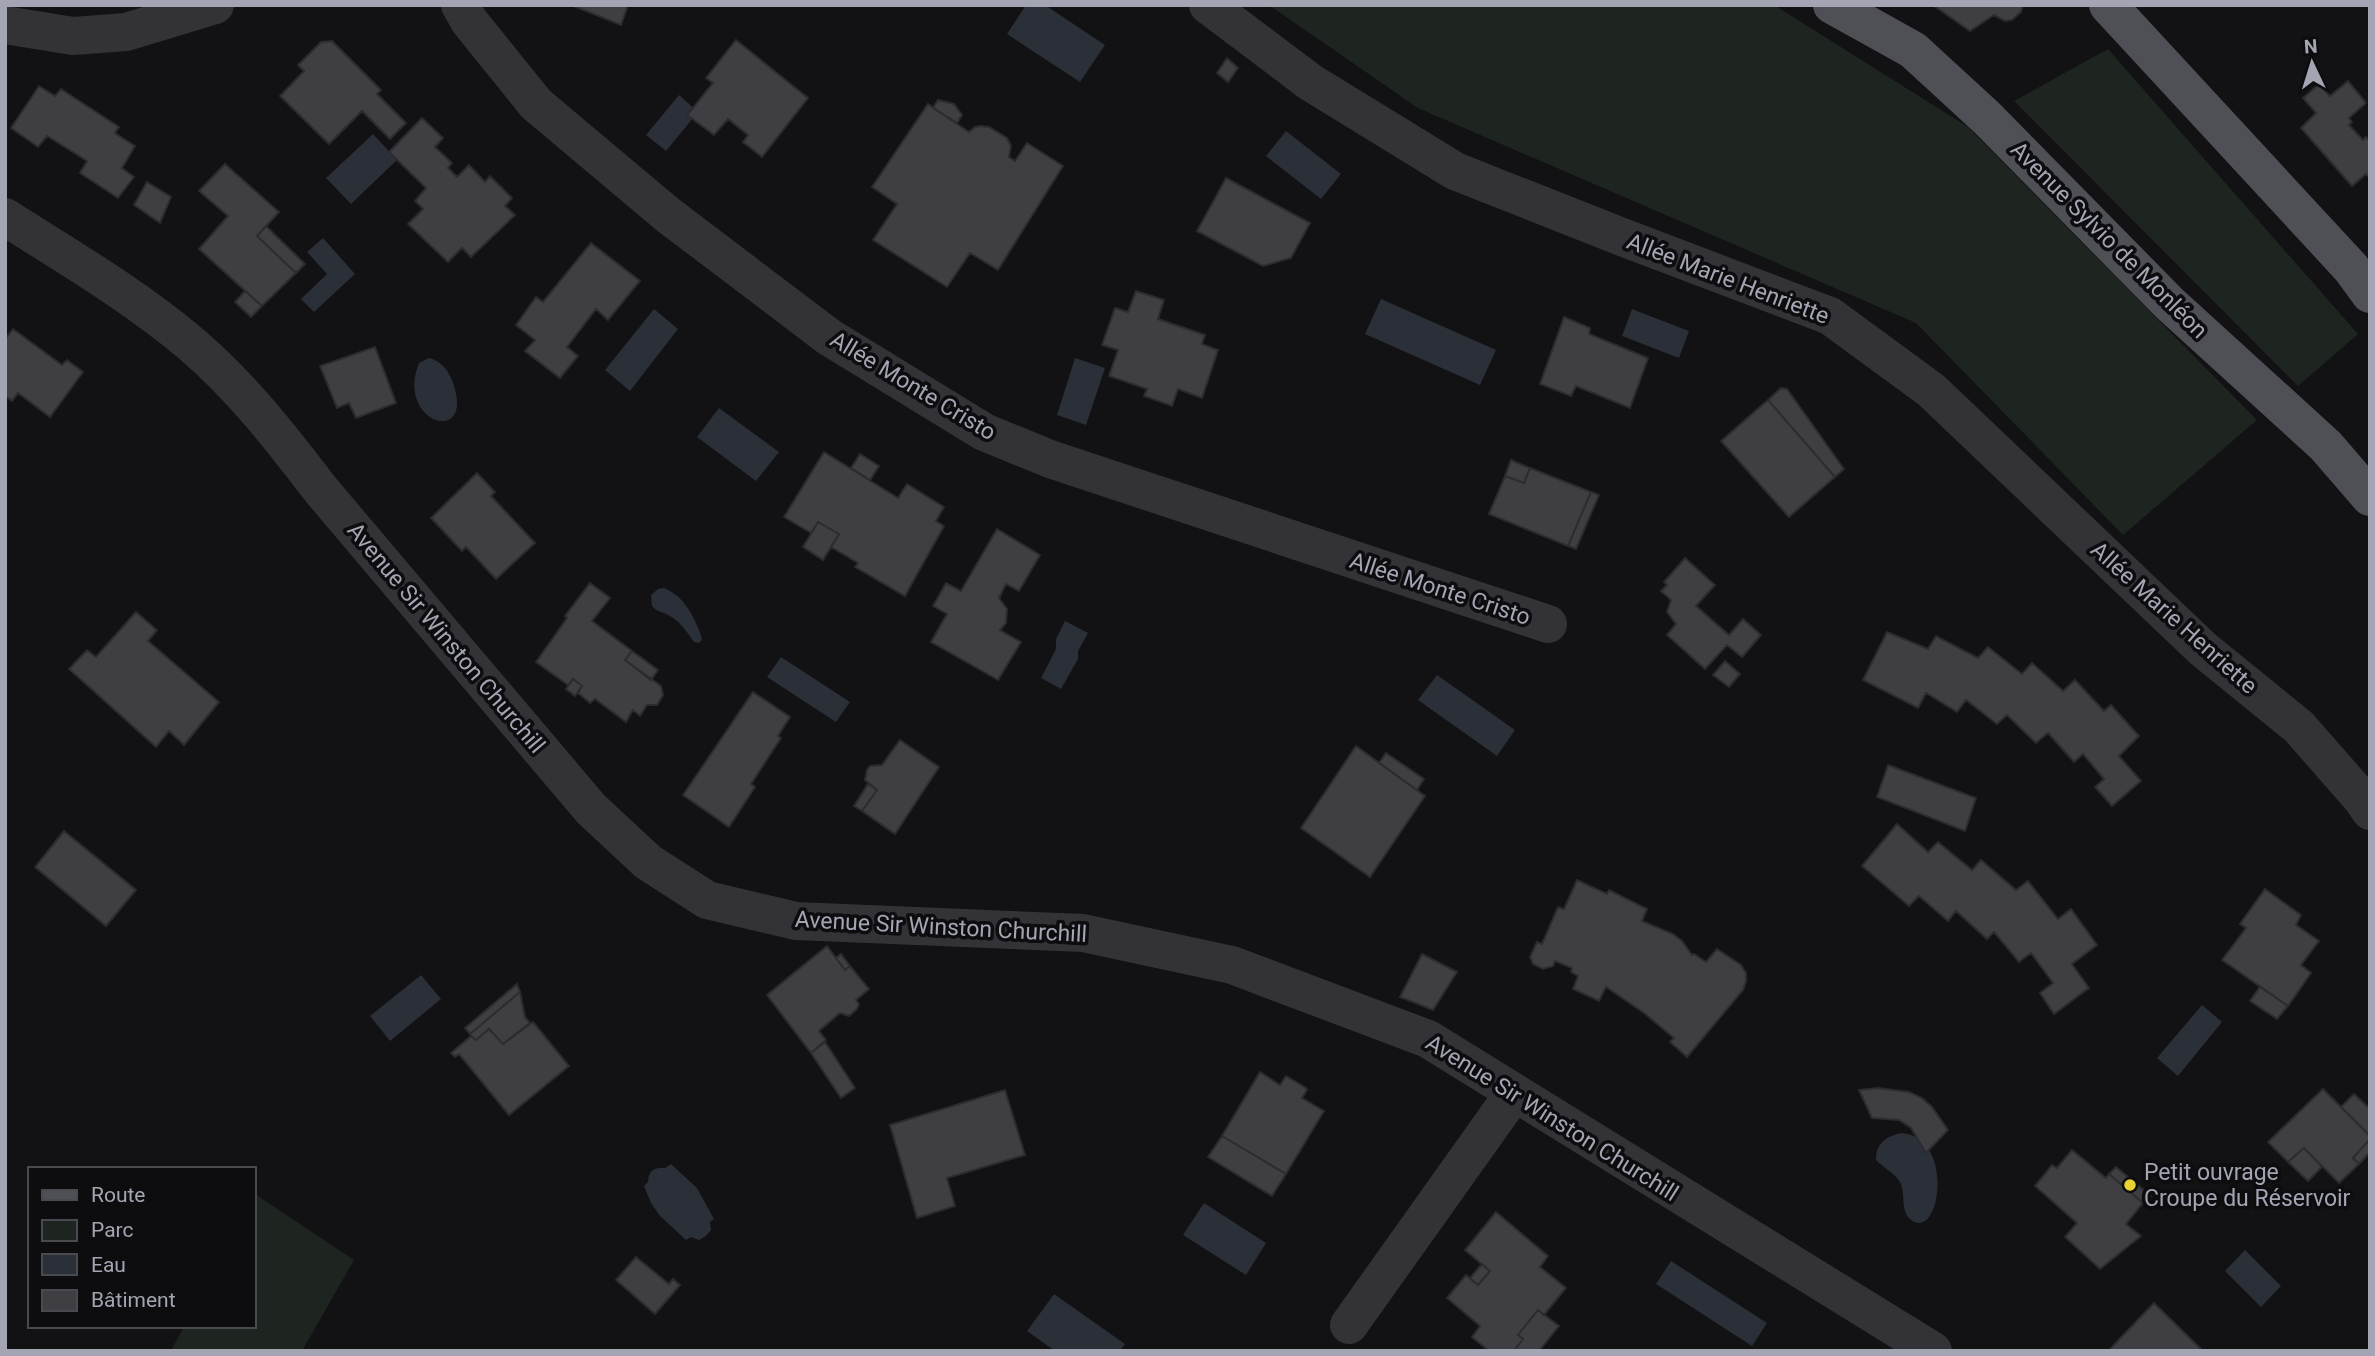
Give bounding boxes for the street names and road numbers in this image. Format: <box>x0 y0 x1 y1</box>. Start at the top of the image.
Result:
street label: Avenue Sylvio de Monléon <box>2005 136 2213 344</box>
street label: Allée Marie Henriette <box>1623 228 1833 330</box>
street label: Allée Monte Cristo <box>825 326 1001 446</box>
street label: Avenue Sir Winston Churchill <box>342 517 550 759</box>
street label: Allée Marie Henriette <box>2085 536 2263 700</box>
street label: Allée Monte Cristo <box>1346 547 1534 631</box>
street label: Avenue Sir Winston Churchill <box>794 906 1088 948</box>
street label: Avenue Sir Winston Churchill <box>1421 1029 1683 1207</box>

